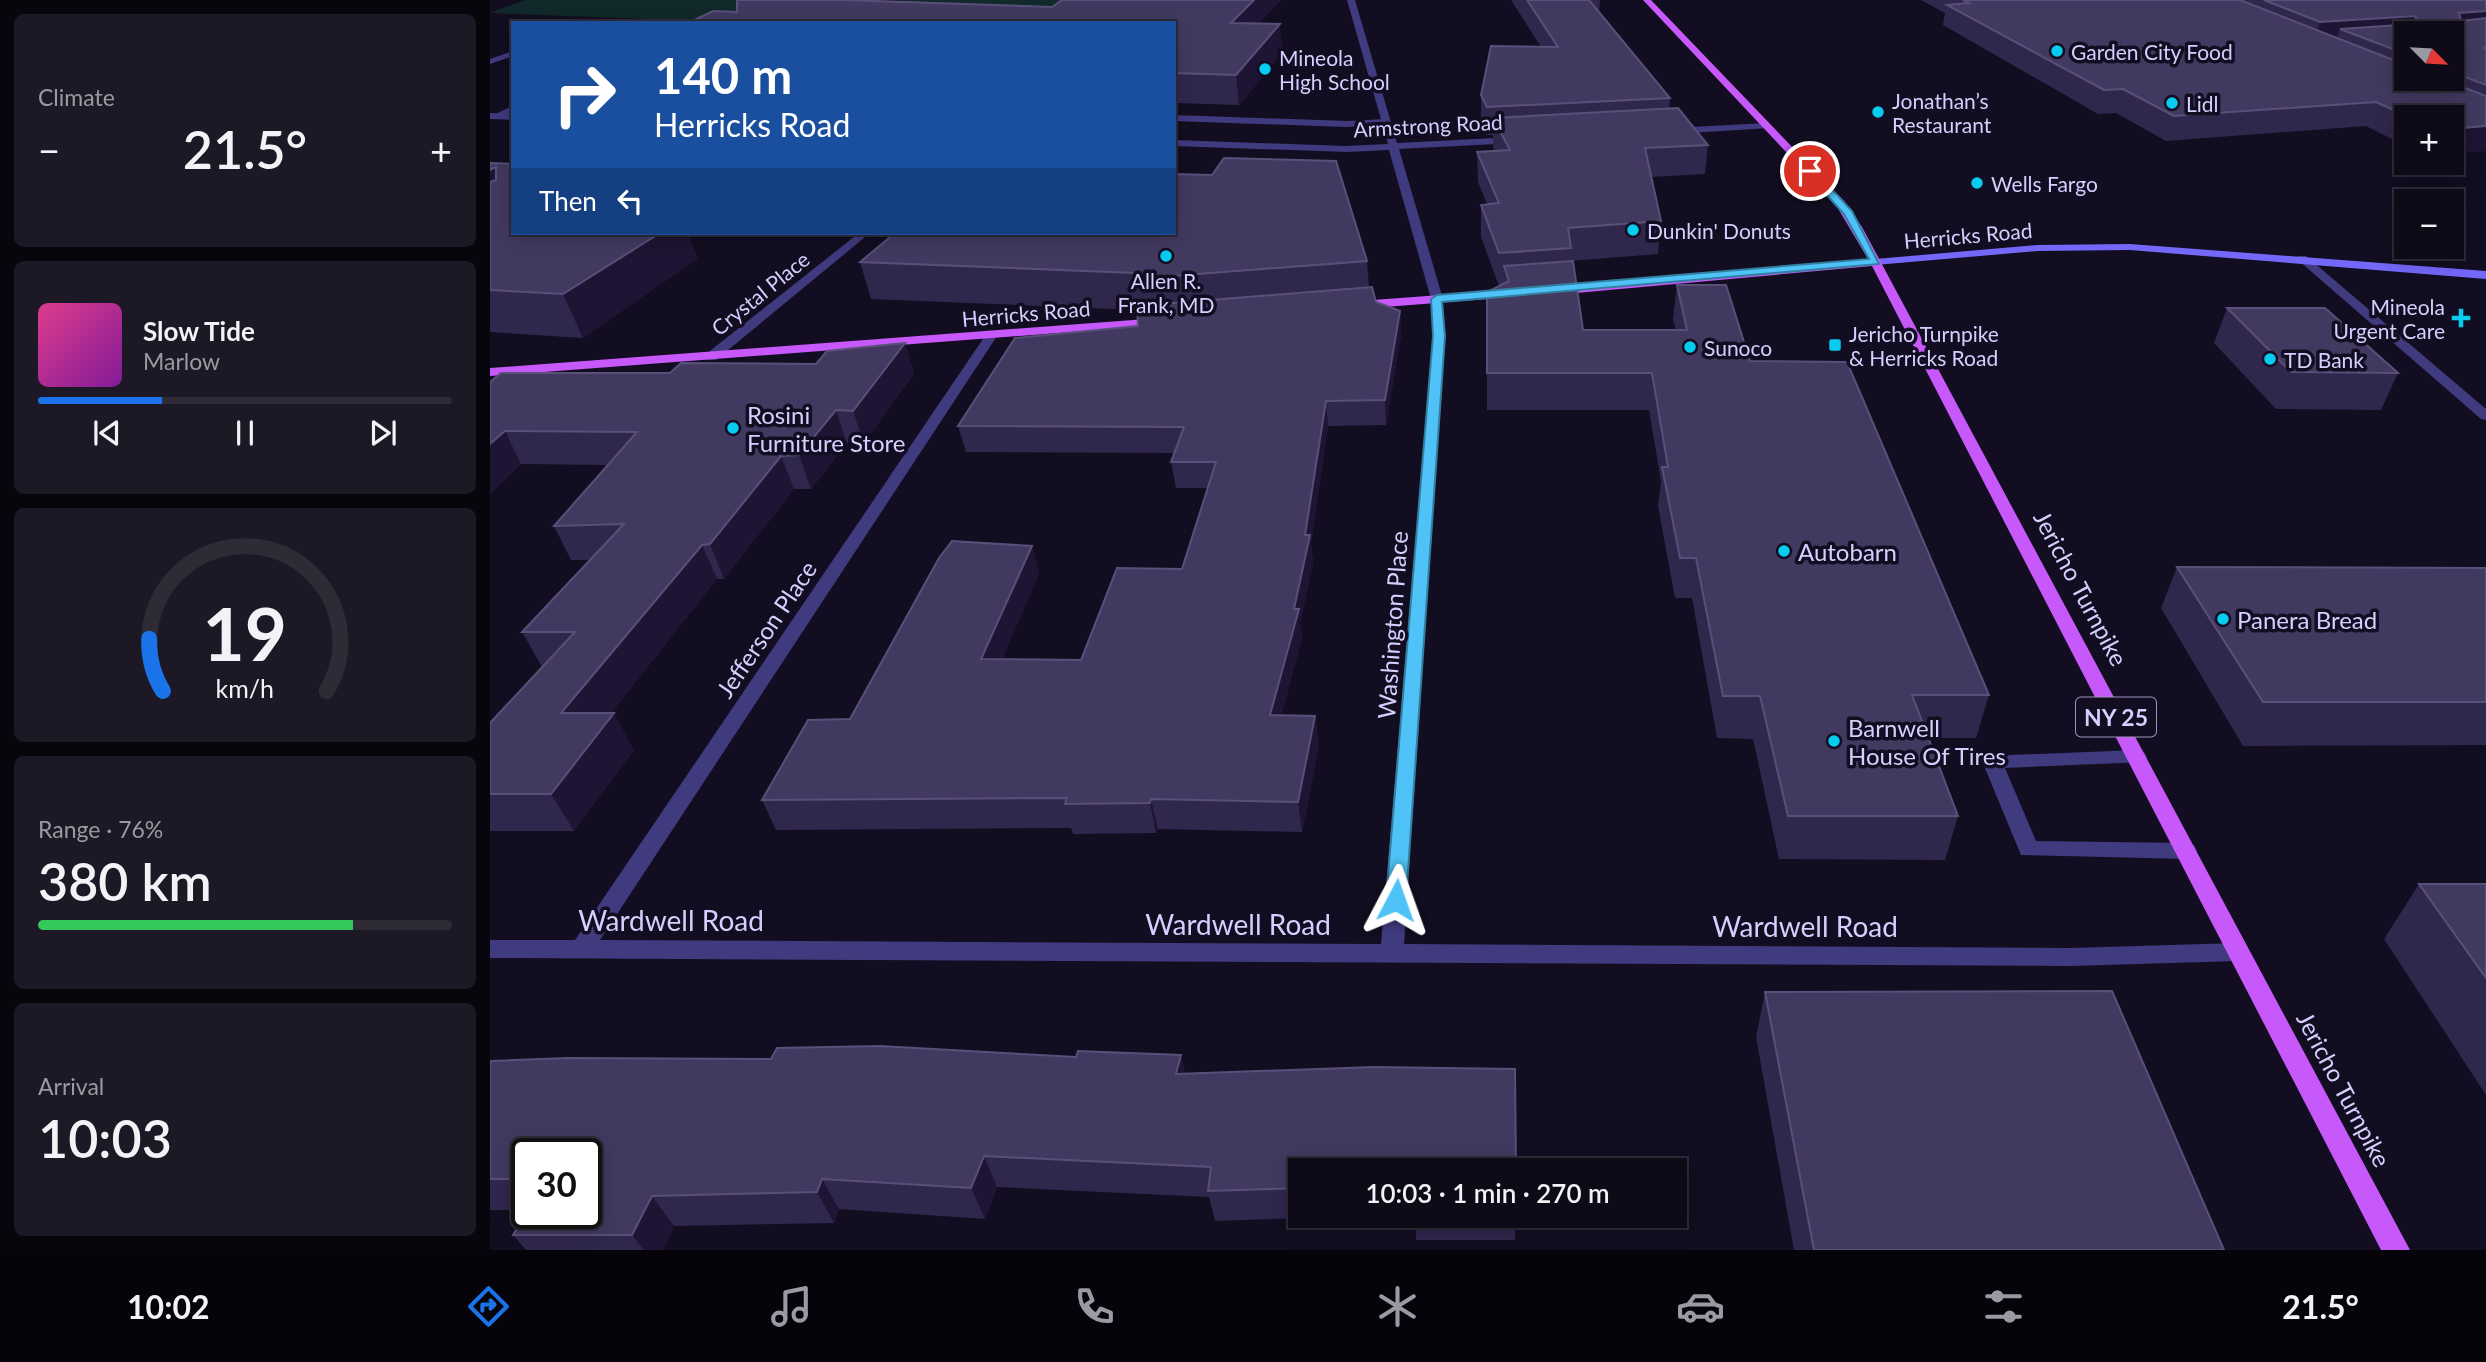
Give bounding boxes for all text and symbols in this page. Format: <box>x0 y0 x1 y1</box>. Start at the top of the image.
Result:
north arrow <box>2394 21 2464 91</box>
map controls <box>2394 21 2464 259</box>
place label: Garden City Food <box>2071 39 2233 64</box>
marker: Garden City Food <box>2049 43 2065 59</box>
place label: Mineola High School <box>1279 45 1390 94</box>
text: 140 m <box>654 46 792 104</box>
icon: right <box>539 49 630 140</box>
marker: Mineola High School <box>1257 61 1273 77</box>
text: Climate <box>38 83 115 111</box>
place label: Jonathan’s Restaurant <box>1892 88 1992 137</box>
place label: Lidl <box>2186 91 2219 116</box>
marker: Lidl <box>2164 95 2180 111</box>
marker: Jonathan’s Restaurant <box>1870 104 1886 120</box>
text: Herricks Road <box>654 105 850 144</box>
button: + <box>2394 105 2464 175</box>
street label: Armstrong Road <box>1353 109 1503 141</box>
text: 21.5° <box>183 118 307 180</box>
text: − <box>38 127 60 173</box>
text: + <box>430 127 452 173</box>
pin <box>1780 141 1840 201</box>
icon: arrive <box>1791 152 1829 190</box>
place label: Wells Fargo <box>1991 171 2098 196</box>
marker: Wells Fargo <box>1969 175 1985 191</box>
icon: left <box>611 182 649 220</box>
text: Then <box>539 185 597 217</box>
button: − <box>2394 189 2464 259</box>
street label: Herricks Road <box>1903 217 2033 253</box>
place label: Dunkin' Donuts <box>1647 218 1791 243</box>
marker: Dunkin' Donuts <box>1625 222 1641 238</box>
street label: Crystal Place <box>706 246 814 340</box>
marker: Allen R. Frank, MD <box>1158 248 1174 264</box>
place label: Allen R. Frank, MD <box>1118 268 1214 317</box>
place label: Mineola Urgent Care <box>2333 294 2445 343</box>
street label: Herricks Road <box>961 295 1091 331</box>
marker: Mineola Urgent Care <box>2451 308 2471 328</box>
text: Slow Tide <box>143 315 255 347</box>
place label: Jericho Turnpike & Herricks Road <box>1849 321 1999 370</box>
place label: Sunoco <box>1704 335 1772 360</box>
marker: Jericho Turnpike & Herricks Road <box>1827 337 1843 353</box>
marker: Sunoco <box>1682 339 1698 355</box>
text: Marlow <box>143 347 220 375</box>
place label: TD Bank <box>2284 347 2364 372</box>
marker: TD Bank <box>2262 351 2278 367</box>
place label: Rosini Furniture Store <box>747 400 906 457</box>
icon: previous <box>88 414 126 452</box>
icon: pause <box>226 414 264 452</box>
icon: next <box>364 414 402 452</box>
marker: Rosini Furniture Store <box>725 420 741 436</box>
street label: Jericho Turnpike <box>2028 506 2134 670</box>
street label: Washington Place <box>1371 530 1413 720</box>
place label: Autobarn <box>1798 537 1897 566</box>
marker: Autobarn <box>1776 543 1792 559</box>
street label: Jefferson Place <box>710 555 822 703</box>
text: 19 <box>203 589 287 677</box>
place label: Panera Bread <box>2237 605 2377 634</box>
marker: Panera Bread <box>2215 611 2231 627</box>
text: km/h <box>216 673 274 703</box>
road number: NY 25 <box>2076 698 2156 736</box>
place label: Barnwell House Of Tires <box>1848 713 2006 770</box>
marker: Barnwell House Of Tires <box>1826 733 1842 749</box>
text: Range · 76% <box>38 815 163 843</box>
text: 380 km <box>38 850 212 912</box>
position arrow <box>1359 863 1433 937</box>
street label: Wardwell Road <box>578 903 764 937</box>
street label: Wardwell Road <box>1145 907 1331 941</box>
street label: Wardwell Road <box>1712 909 1898 943</box>
street label: Jericho Turnpike <box>2291 1007 2397 1171</box>
text: Arrival <box>38 1072 104 1100</box>
text: 10:03 <box>38 1107 172 1169</box>
speed limit sign: 30 <box>511 1138 602 1229</box>
text: 10:03 · 1 min · 270 m <box>1365 1177 1610 1209</box>
icon: directions <box>464 1282 513 1331</box>
icon: music <box>767 1282 816 1331</box>
icon: phone <box>1070 1282 1119 1331</box>
icon: climate <box>1373 1282 1422 1331</box>
icon: car <box>1676 1282 1725 1331</box>
icon: filters <box>1979 1282 2028 1331</box>
text: 10:02 <box>127 1287 210 1326</box>
text: 21.5° <box>2282 1287 2359 1326</box>

